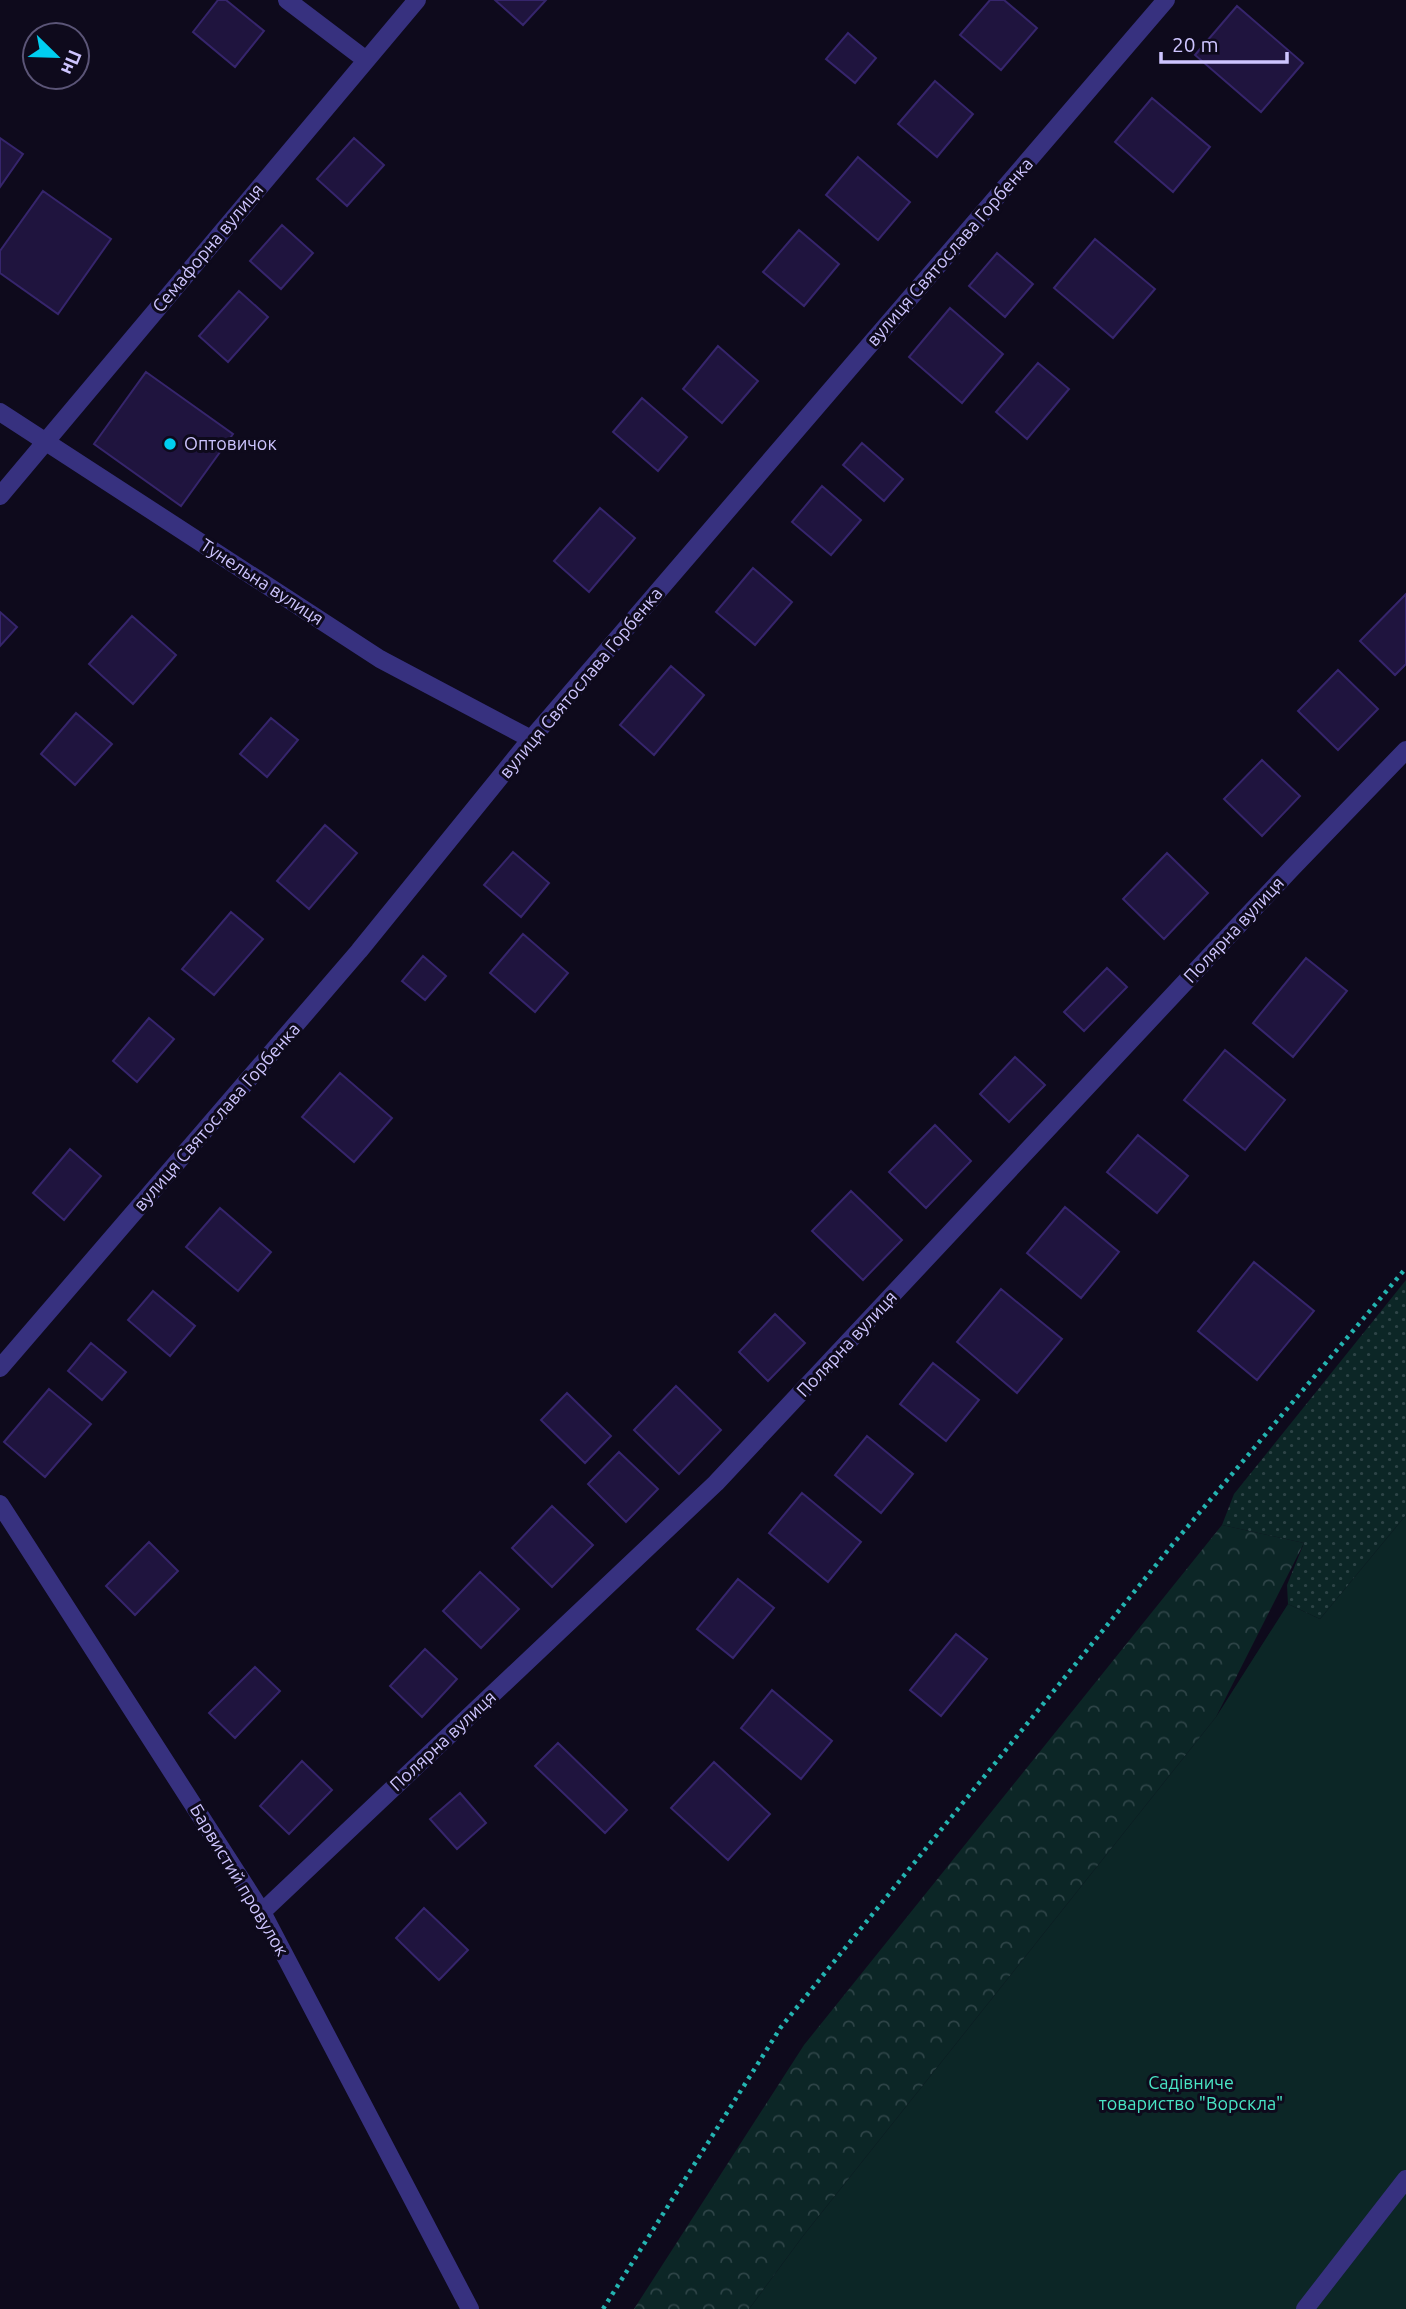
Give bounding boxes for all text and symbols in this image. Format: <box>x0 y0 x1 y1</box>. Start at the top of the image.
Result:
north arrow <box>21 21 91 91</box>
scale bar <box>1161 21 1287 65</box>
text: 20 m <box>1172 32 1219 56</box>
text: Пн <box>57 47 87 78</box>
street label: вулиця Святослава Горбенка <box>862 153 1036 349</box>
street label: Семафорна вулиця <box>148 179 267 316</box>
place label: Оптовичок <box>184 433 277 453</box>
marker: Оптовичок <box>162 436 178 452</box>
street label: Тунельна вулиця <box>197 534 328 628</box>
street label: вулиця Святослава Горбенка <box>495 583 666 782</box>
street label: Полярна вулиця <box>1179 872 1287 986</box>
street label: вулиця Святослава Горбенка <box>129 1018 303 1214</box>
street label: Полярна вулиця <box>792 1286 900 1400</box>
street label: Полярна вулиця <box>385 1686 499 1794</box>
street label: Барвистий провулок <box>187 1800 293 1959</box>
park label: Садівниче товариство "Ворскла" <box>1099 2072 1283 2113</box>

